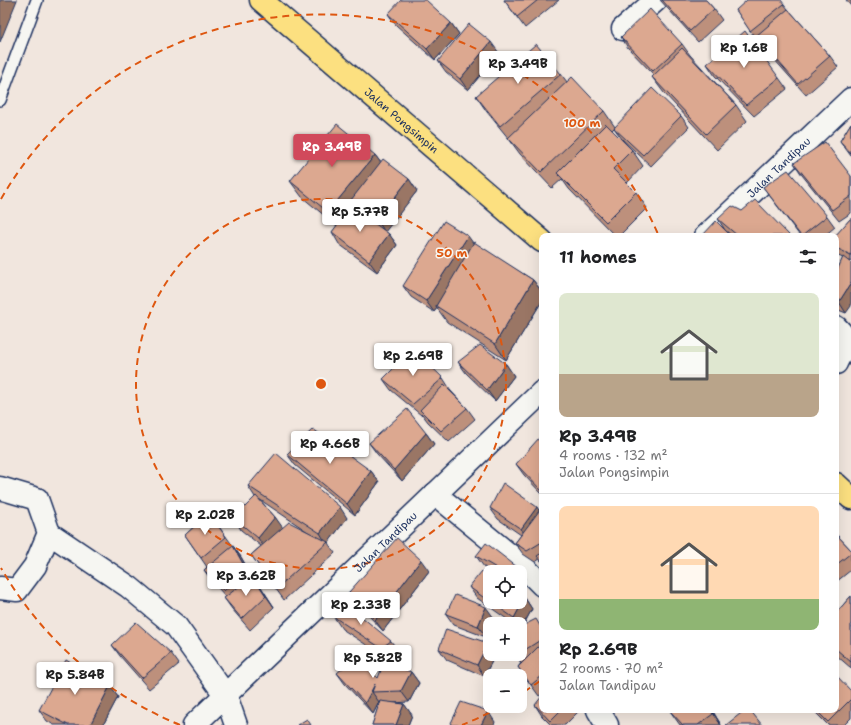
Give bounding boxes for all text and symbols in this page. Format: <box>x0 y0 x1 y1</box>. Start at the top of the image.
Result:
pin: Rp 1.6B <box>707 35 781 69</box>
text: Rp 1.6B <box>720 39 768 56</box>
pin: Rp 3.49B <box>477 51 559 85</box>
text: Rp 3.49B <box>488 55 548 72</box>
street label: Jalan Pongsimpin <box>361 85 442 157</box>
text: 100 m <box>564 115 601 131</box>
pin: Rp 3.49B <box>291 134 373 168</box>
street label: Jalan Tandipau <box>744 134 814 201</box>
text: Rp 3.49B <box>302 138 362 155</box>
pin: Rp 5.77B <box>319 199 401 233</box>
text: Rp 5.77B <box>331 203 389 220</box>
text: 50 m <box>437 245 468 261</box>
text: 11 homes <box>559 246 637 268</box>
icon: filters <box>797 246 819 268</box>
icon: home <box>653 319 725 391</box>
pin: Rp 2.69B <box>372 343 454 377</box>
text: Rp 2.69B <box>383 347 443 364</box>
centre of rings <box>314 377 328 391</box>
text: Rp 3.49B <box>559 425 637 447</box>
pin: Rp 4.66B <box>289 431 371 465</box>
text: Rp 4.66B <box>300 435 360 452</box>
text: 4 rooms · 132 m² <box>559 447 668 464</box>
text: Jalan Pongsimpin <box>559 464 669 481</box>
pin: Rp 2.02B <box>164 502 246 536</box>
text: Rp 2.02B <box>175 506 235 523</box>
street label: Jalan Tandipau <box>351 508 421 576</box>
icon: home <box>653 532 725 604</box>
pin: Rp 3.62B <box>205 563 287 597</box>
map controls <box>483 565 527 713</box>
button: locate <box>483 565 527 609</box>
text: Rp 3.62B <box>216 567 276 584</box>
pin: Rp 2.33B <box>320 592 402 626</box>
text: Rp 2.33B <box>331 596 391 613</box>
button: + <box>483 617 527 661</box>
text: Rp 2.69B <box>559 638 638 660</box>
pin: Rp 5.82B <box>332 645 414 679</box>
text: Rp 5.82B <box>344 649 402 666</box>
text: 2 rooms · 70 m² <box>559 660 663 677</box>
pin: Rp 5.84B <box>34 662 116 696</box>
text: Rp 5.84B <box>45 666 105 683</box>
button: − <box>483 669 527 713</box>
text: Jalan Tandipau <box>559 677 656 694</box>

